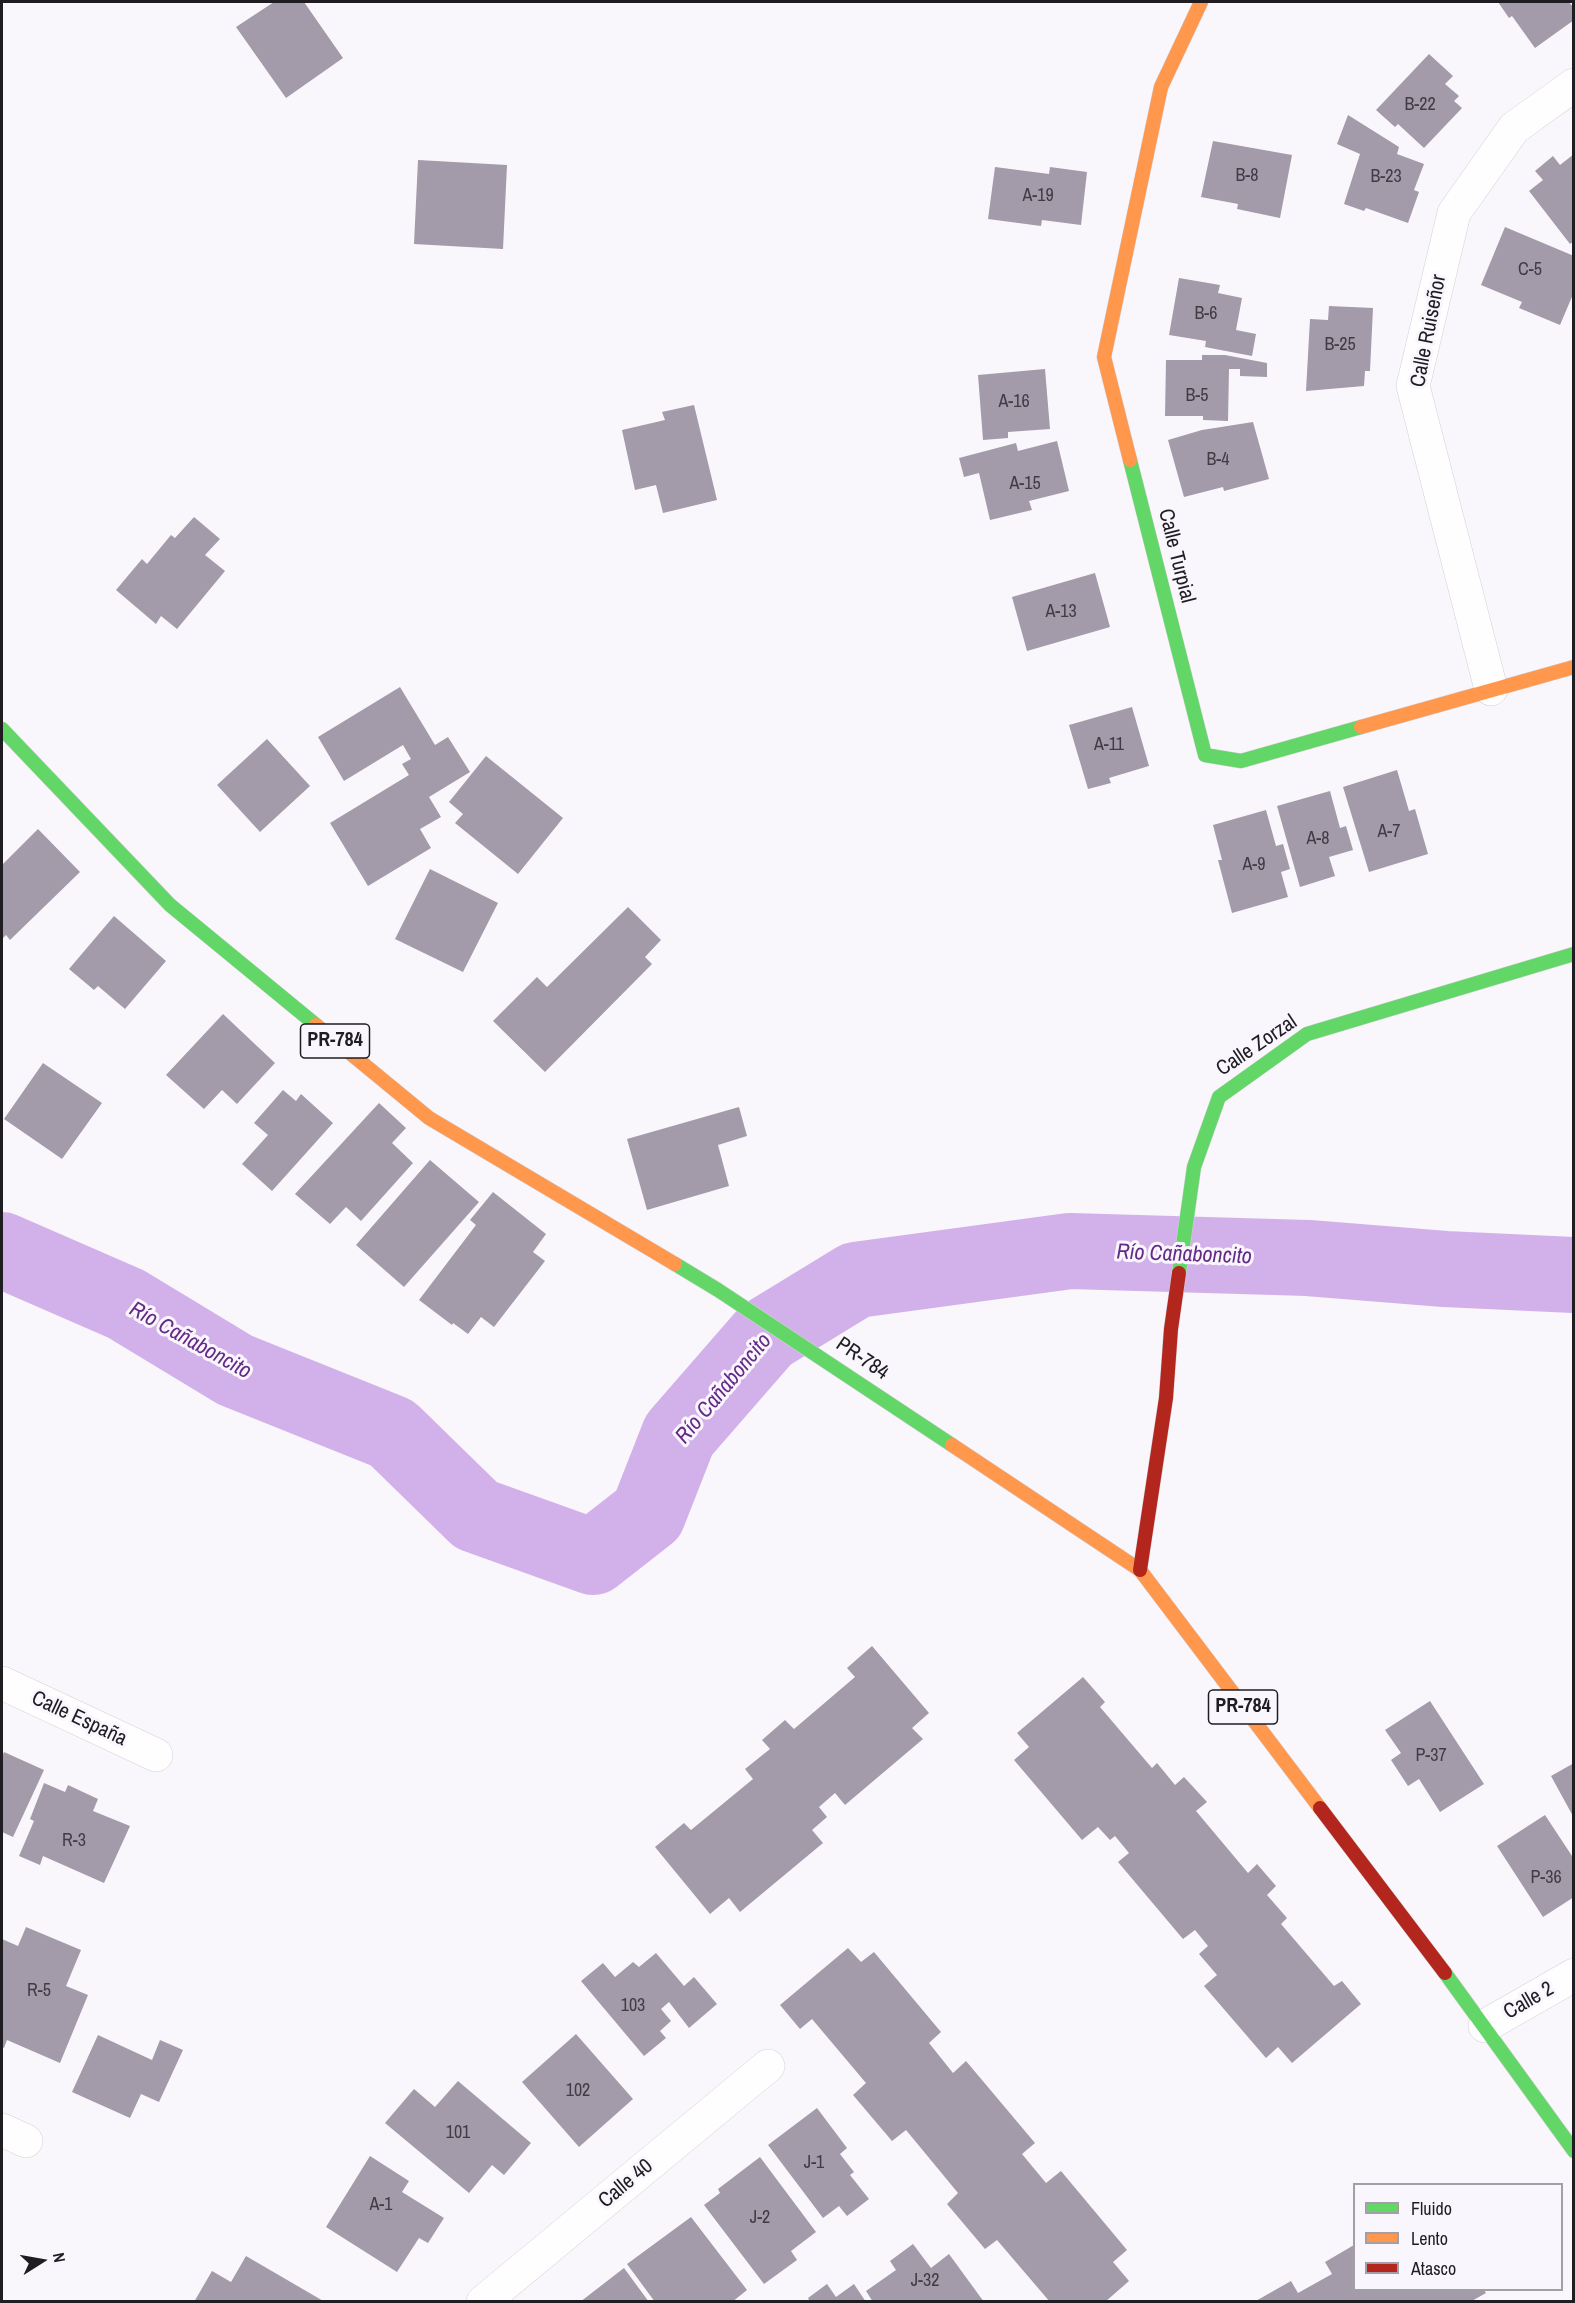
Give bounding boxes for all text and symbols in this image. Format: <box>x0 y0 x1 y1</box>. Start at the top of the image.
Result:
house number: B-22 <box>1404 94 1436 116</box>
house number: B-8 <box>1236 165 1258 187</box>
house number: B-23 <box>1370 166 1402 188</box>
house number: A-19 <box>1022 185 1054 207</box>
house number: C-5 <box>1518 259 1542 281</box>
street label: Calle Ruiseñor <box>1406 273 1452 389</box>
house number: B-6 <box>1195 303 1217 325</box>
house number: B-25 <box>1324 334 1356 356</box>
house number: B-5 <box>1186 385 1208 407</box>
house number: A-16 <box>998 391 1030 413</box>
house number: B-4 <box>1207 449 1229 471</box>
house number: A-15 <box>1009 473 1041 495</box>
street label: Calle Turpial <box>1152 506 1200 606</box>
house number: A-13 <box>1045 601 1077 623</box>
house number: A-11 <box>1094 734 1124 756</box>
house number: A-7 <box>1378 821 1400 843</box>
house number: A-8 <box>1307 828 1329 850</box>
house number: A-9 <box>1243 854 1265 876</box>
street label: Calle Zorzal <box>1212 1010 1302 1082</box>
road number: PR-784 <box>300 1024 370 1058</box>
water label: Río Cañaboncito <box>1116 1239 1252 1271</box>
water label: Río Cañaboncito <box>124 1297 256 1385</box>
water label: Río Cañaboncito <box>670 1329 778 1449</box>
street label: PR-784 <box>831 1332 893 1386</box>
street label: Calle España <box>27 1686 131 1752</box>
road number: PR-784 <box>1208 1690 1278 1724</box>
house number: P-37 <box>1415 1745 1447 1767</box>
house number: R-3 <box>62 1830 86 1852</box>
house number: P-36 <box>1530 1867 1562 1889</box>
street label: Calle 2 <box>1499 1977 1559 2025</box>
house number: R-5 <box>27 1980 51 2002</box>
house number: 103 <box>621 1995 645 2017</box>
house number: 102 <box>566 2080 590 2102</box>
house number: 101 <box>446 2122 470 2144</box>
house number: J-1 <box>804 2152 824 2174</box>
street label: Calle 40 <box>594 2154 658 2214</box>
legend <box>1353 2183 1563 2291</box>
house number: A-1 <box>370 2194 392 2216</box>
text: Fluido <box>1411 2196 1452 2221</box>
house number: J-2 <box>750 2207 770 2229</box>
text: Lento <box>1411 2226 1448 2251</box>
north arrow <box>12 2231 72 2291</box>
text: N <box>48 2251 71 2264</box>
text: Atasco <box>1411 2256 1456 2281</box>
house number: J-32 <box>911 2270 939 2292</box>

